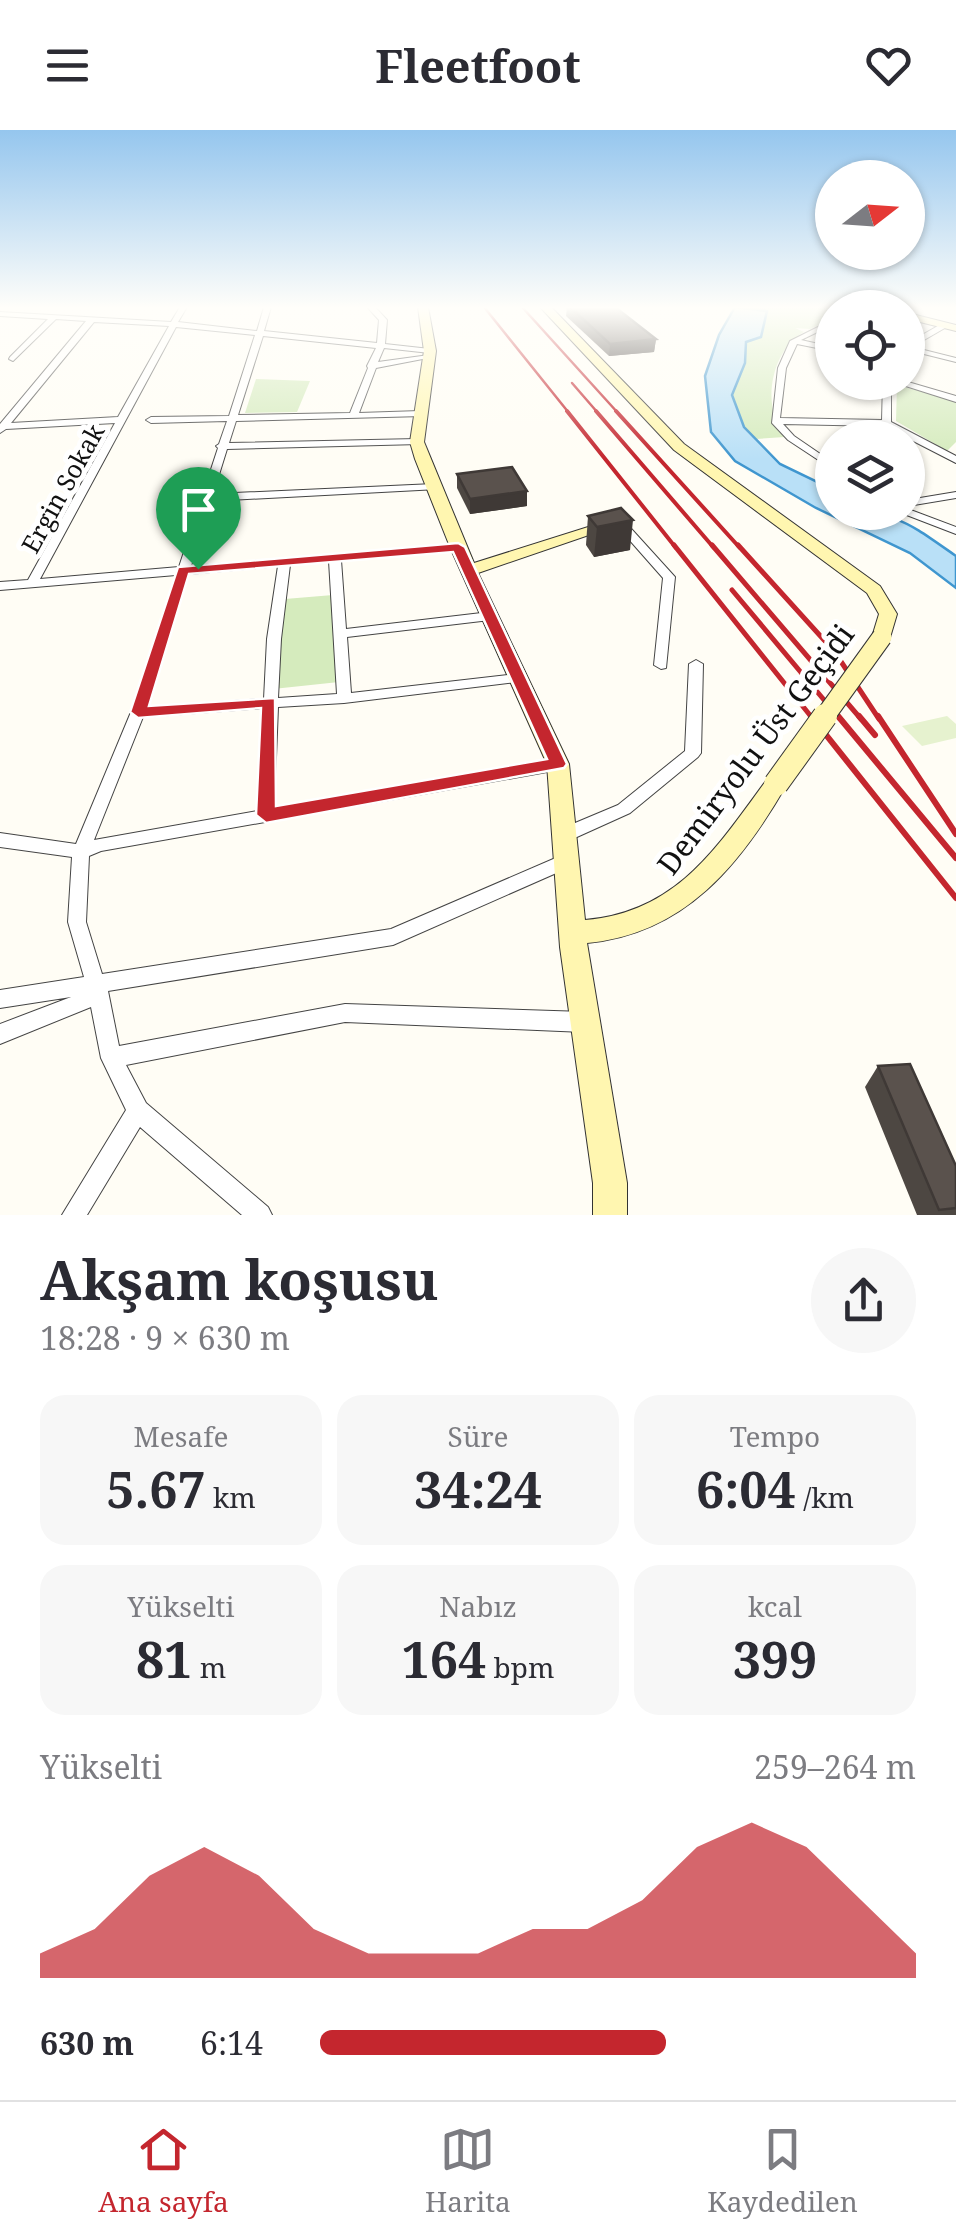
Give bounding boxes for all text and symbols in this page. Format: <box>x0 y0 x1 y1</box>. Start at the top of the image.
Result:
text: Fleetfoot <box>375 35 581 96</box>
icon: menu <box>40 38 95 93</box>
icon: heart <box>861 38 916 93</box>
north arrow <box>815 160 925 270</box>
map controls <box>815 160 925 530</box>
button: locate <box>815 290 925 400</box>
street label: Ergin Sokak <box>13 417 112 559</box>
button: layers <box>815 420 925 530</box>
pin <box>156 467 241 570</box>
icon: arrive <box>171 482 226 537</box>
street label: Demiryolu Üst Geçidi <box>647 615 863 883</box>
text: Akşam koşusu <box>40 1241 438 1316</box>
button: share <box>811 1248 916 1353</box>
text: 18:28 · 9 × 630 m <box>40 1316 290 1359</box>
text: Mesafe <box>134 1417 228 1455</box>
text: Süre <box>447 1417 509 1455</box>
text: Tempo <box>730 1417 820 1455</box>
text: 5.67 <box>106 1455 206 1523</box>
text: 34:24 <box>414 1455 542 1523</box>
text: 6:04 <box>696 1455 796 1523</box>
text: km <box>206 1478 256 1516</box>
text: /km <box>796 1478 854 1516</box>
text: Yükselti <box>128 1587 234 1625</box>
text: Nabız <box>439 1587 517 1625</box>
text: kcal <box>748 1587 802 1625</box>
text: 81 <box>136 1625 192 1693</box>
text: 164 <box>402 1625 486 1693</box>
text: 399 <box>733 1625 817 1693</box>
text: m <box>192 1648 226 1686</box>
text: bpm <box>486 1648 554 1686</box>
text: Yükselti <box>40 1745 162 1788</box>
text: 259–264 m <box>754 1745 916 1788</box>
text: 630 m <box>40 2021 134 2064</box>
text: 6:14 <box>200 2021 263 2064</box>
tab: Ana sayfa <box>98 2122 229 2220</box>
tab: Harita <box>425 2122 511 2220</box>
tab: Kaydedilen <box>707 2122 858 2220</box>

